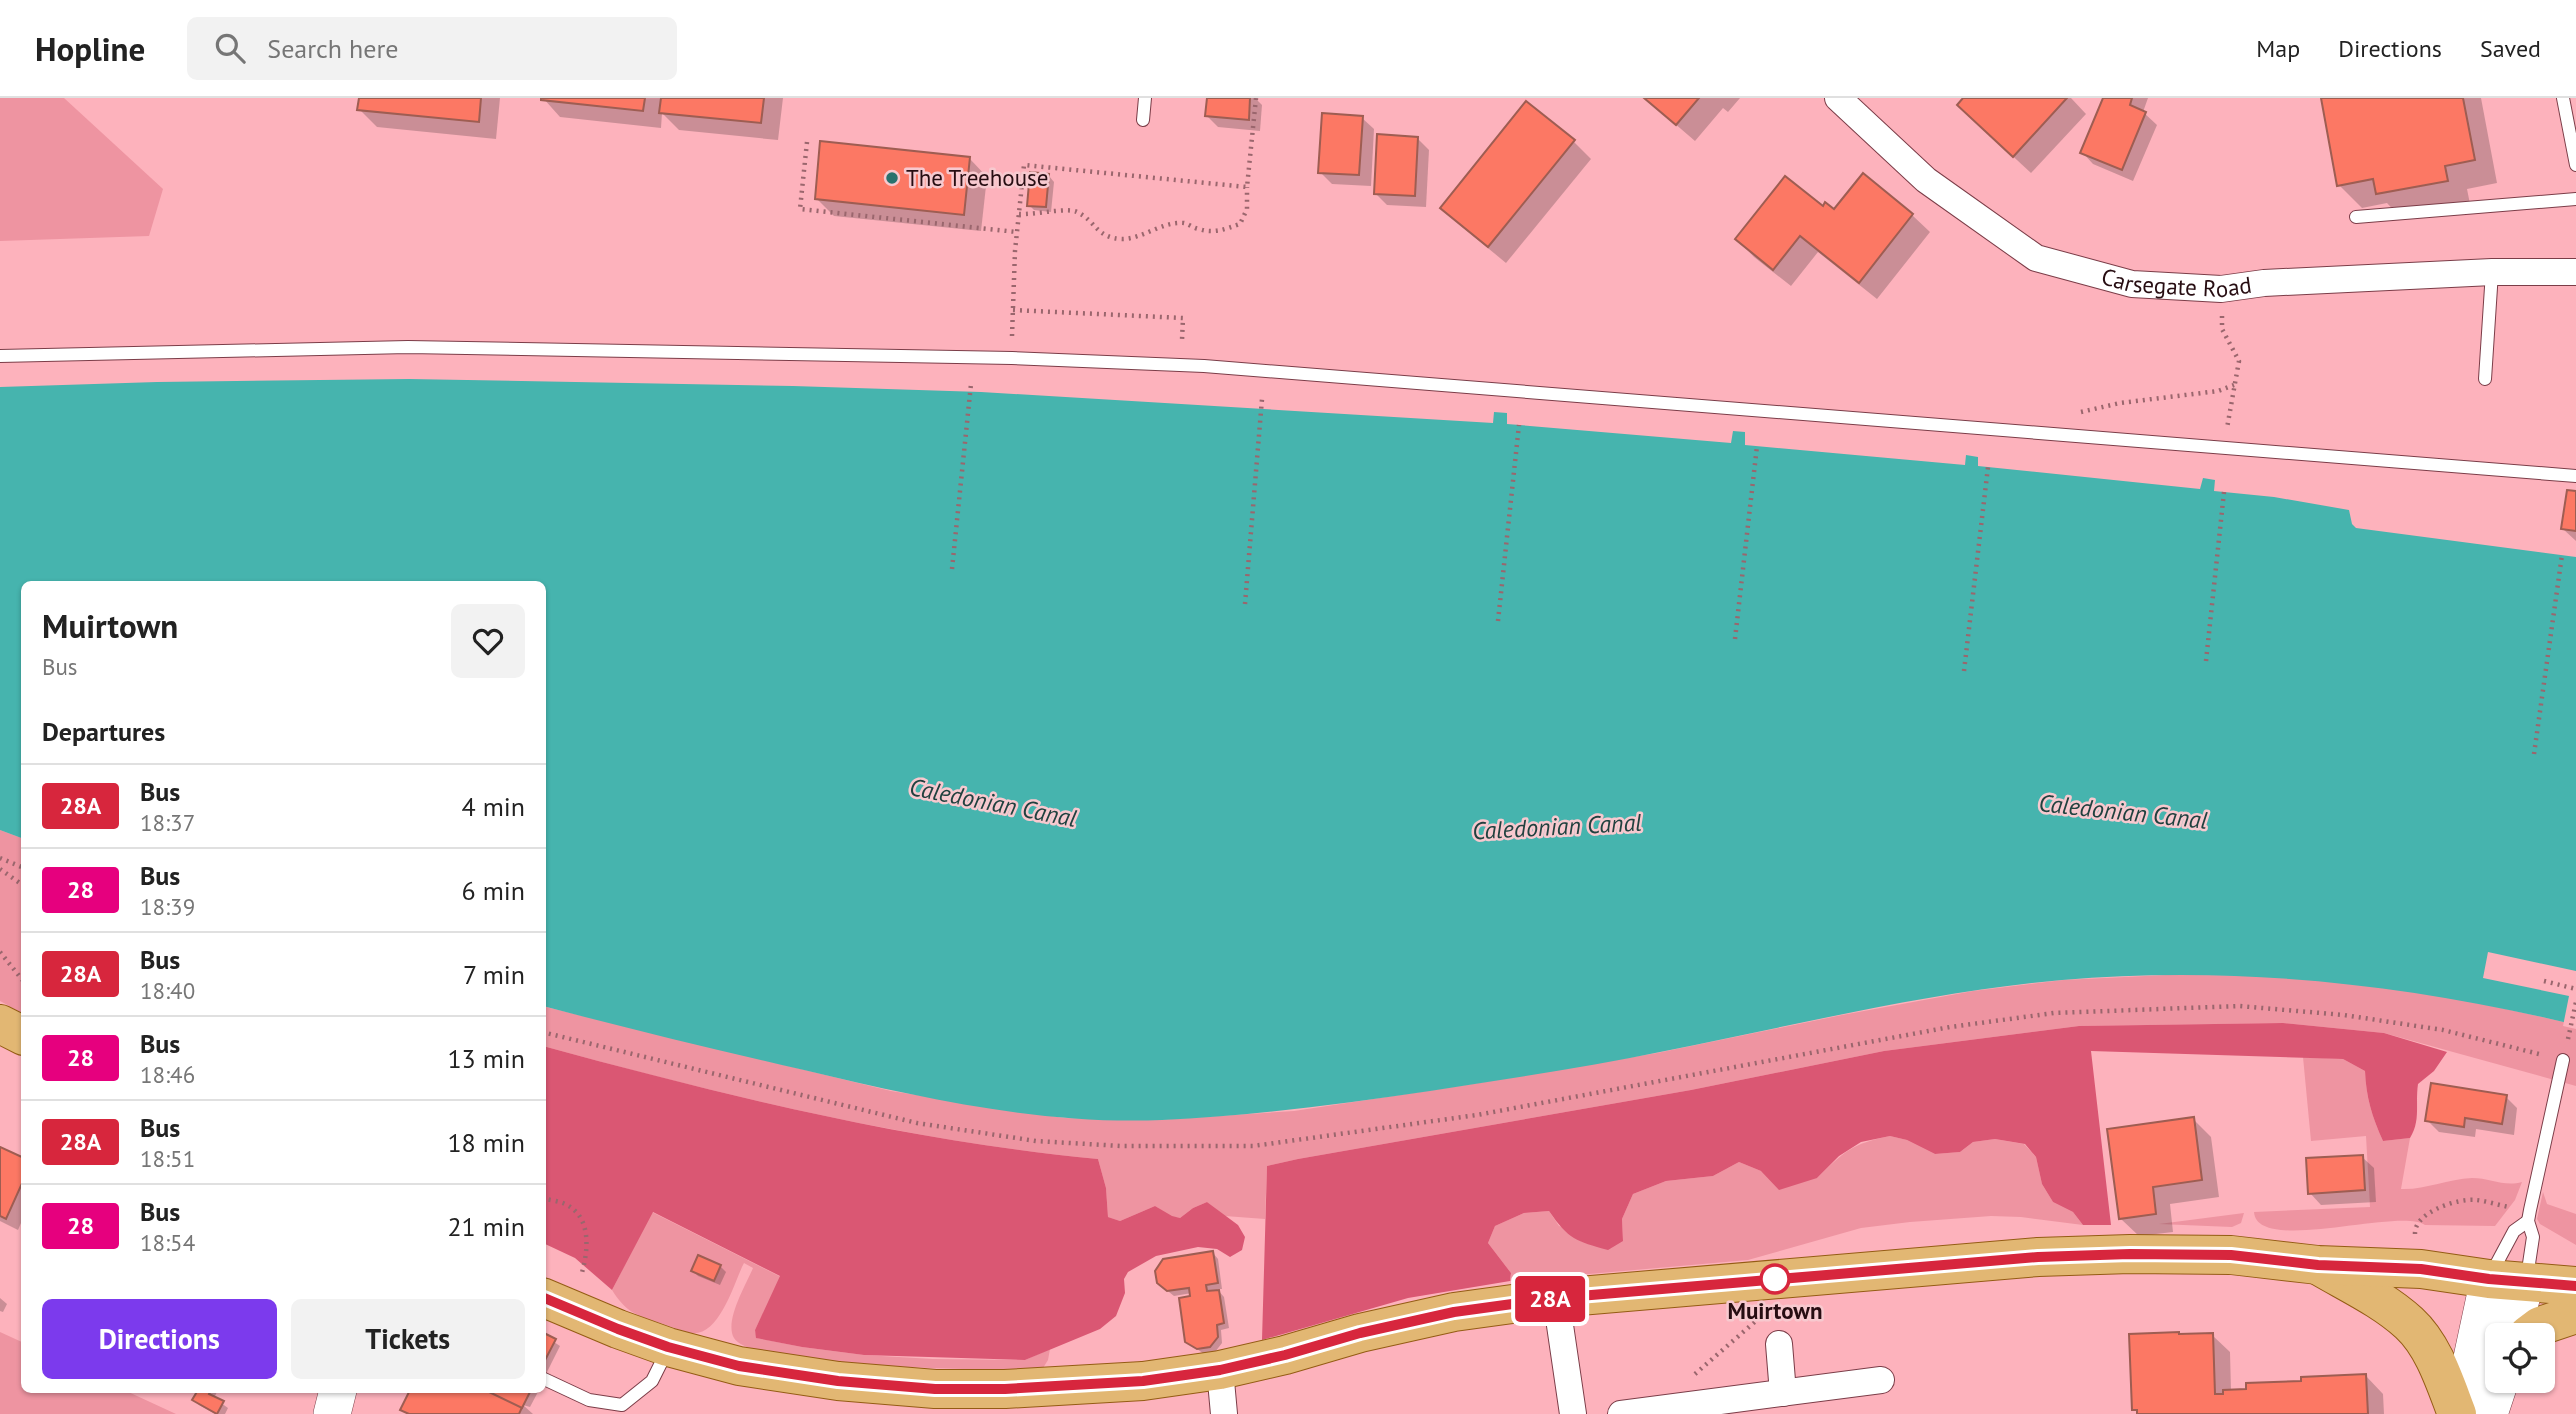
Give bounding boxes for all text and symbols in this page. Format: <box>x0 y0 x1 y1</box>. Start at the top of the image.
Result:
search box <box>187 17 677 80</box>
text: Hopline <box>35 27 145 70</box>
icon: search <box>211 29 249 67</box>
text: Search here <box>267 32 398 65</box>
text: Map <box>2256 33 2300 64</box>
text: Directions <box>2338 33 2442 64</box>
text: Saved <box>2480 33 2541 64</box>
place label: The Treehouse <box>906 163 1048 192</box>
marker: The Treehouse <box>884 170 900 186</box>
street label: Carsegate Road <box>2098 261 2253 304</box>
text: Muirtown <box>42 604 178 647</box>
button: heart <box>451 604 525 678</box>
text: Bus <box>42 652 78 681</box>
text: Departures <box>42 715 165 748</box>
water label: Caledonian Canal <box>907 771 1080 834</box>
text: Bus <box>140 775 180 808</box>
water label: Caledonian Canal <box>2037 787 2209 836</box>
text: 28A <box>60 790 101 821</box>
text: 4 min <box>462 790 525 823</box>
water label: Caledonian Canal <box>1472 807 1643 846</box>
text: 18:37 <box>140 808 195 837</box>
text: Bus <box>140 859 180 892</box>
text: 28 <box>67 874 94 905</box>
text: 6 min <box>462 874 525 907</box>
text: 18:39 <box>140 892 195 921</box>
text: Bus <box>140 943 180 976</box>
text: 28A <box>60 958 101 989</box>
text: 7 min <box>463 958 525 991</box>
text: 18:40 <box>140 976 195 1005</box>
text: Bus <box>140 1027 180 1060</box>
text: 28 <box>67 1042 94 1073</box>
text: 13 min <box>447 1042 525 1075</box>
text: 18:46 <box>140 1060 195 1089</box>
text: Bus <box>140 1111 180 1144</box>
text: 28A <box>60 1126 101 1157</box>
text: 18 min <box>447 1126 525 1159</box>
text: 18:51 <box>140 1144 195 1173</box>
text: Bus <box>140 1195 180 1228</box>
text: 28 <box>67 1210 94 1241</box>
text: 21 min <box>447 1210 525 1243</box>
text: 18:54 <box>140 1228 195 1257</box>
marker: Muirtown <box>1760 1264 1790 1294</box>
line badge: 28A <box>1510 1276 1590 1322</box>
text: 28A <box>1529 1283 1571 1314</box>
place label: Muirtown <box>1728 1296 1822 1325</box>
button: Directions <box>42 1299 277 1379</box>
button: Tickets <box>291 1299 525 1379</box>
map controls <box>2485 1323 2555 1393</box>
button: locate <box>2485 1323 2555 1393</box>

